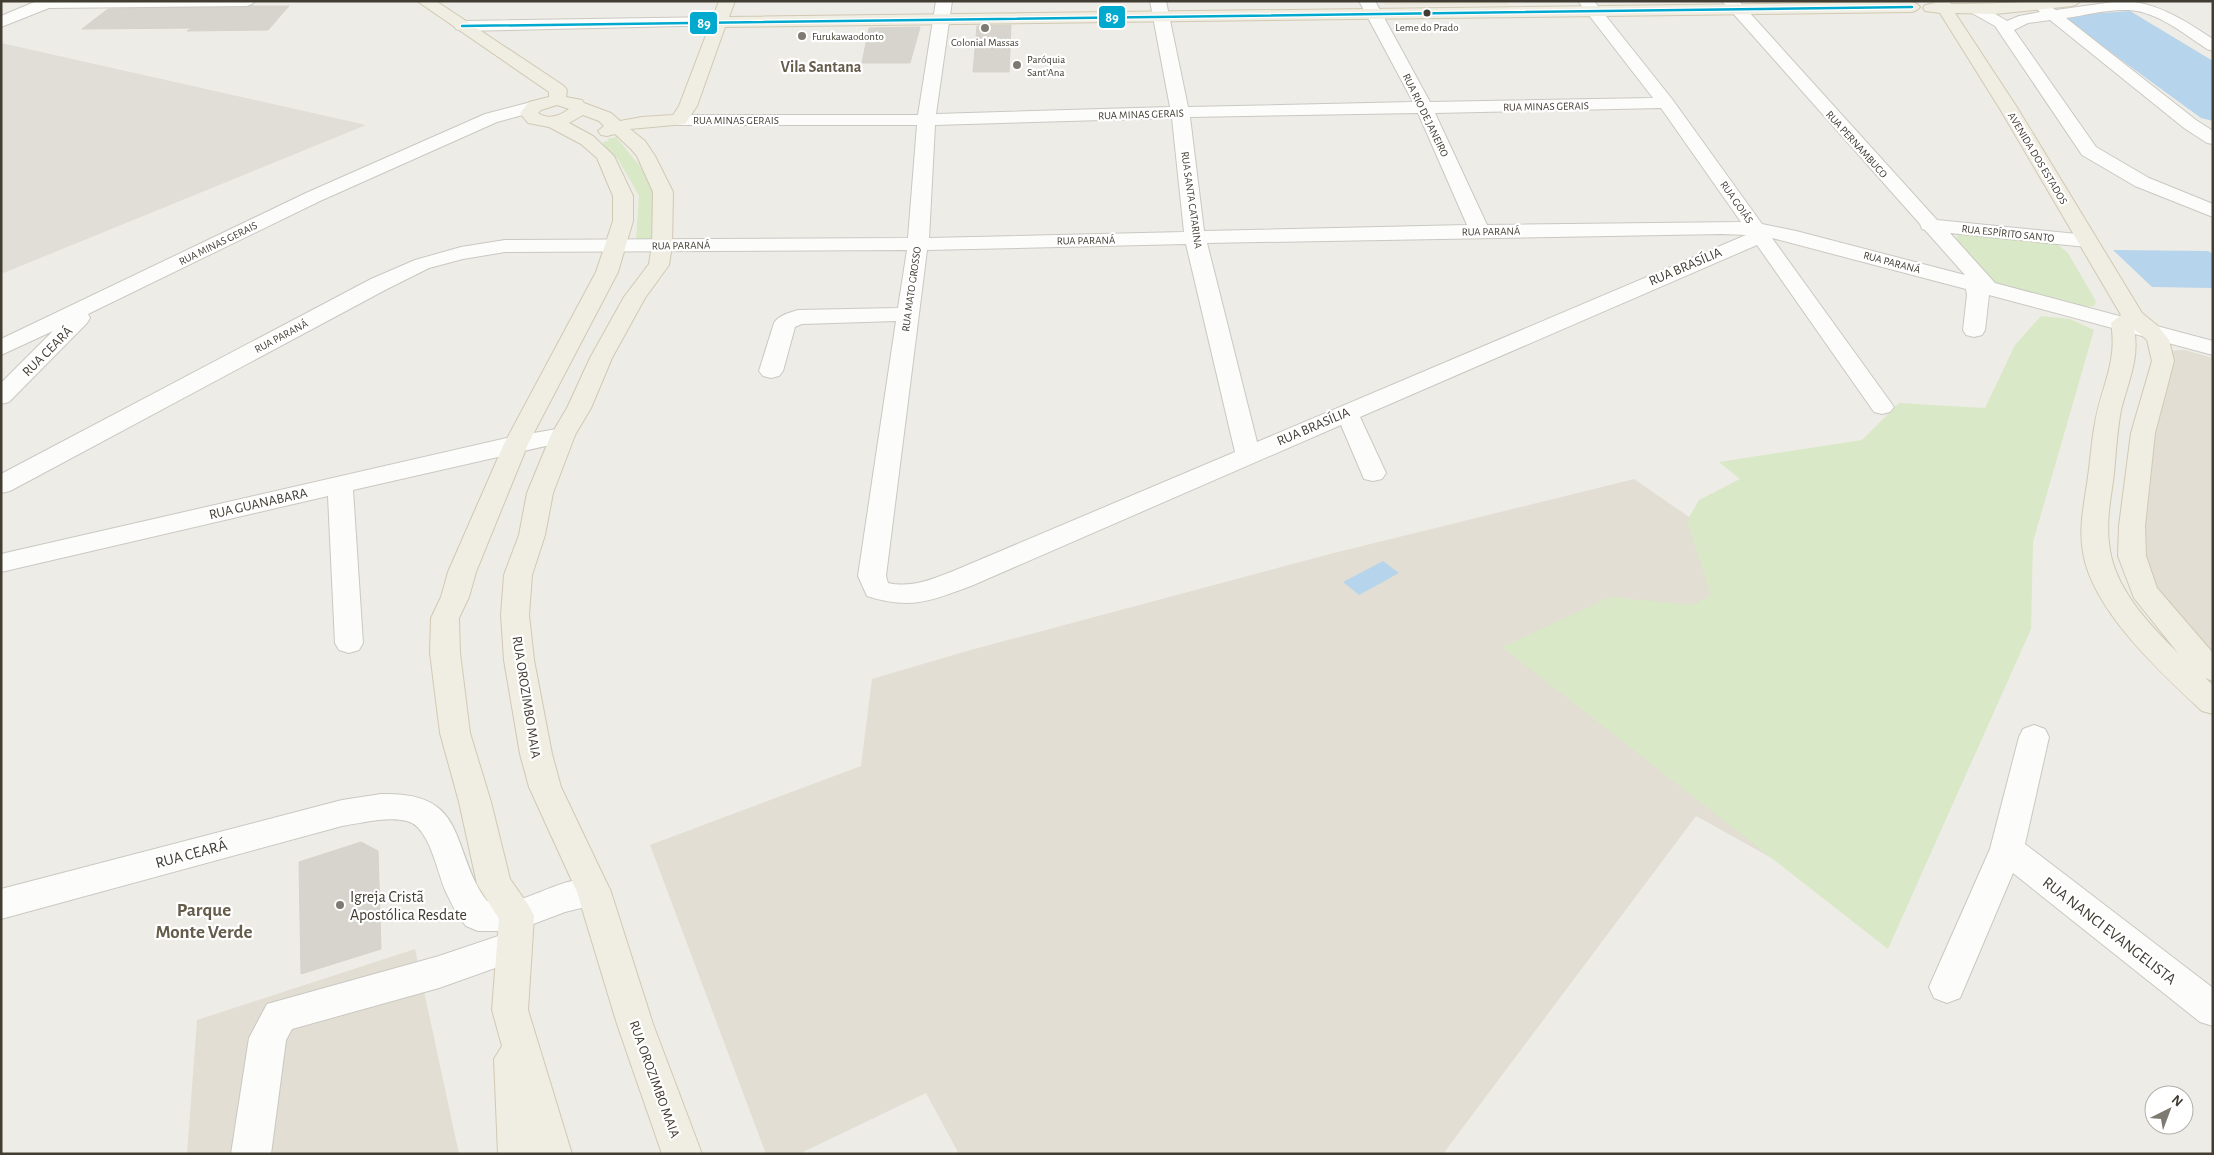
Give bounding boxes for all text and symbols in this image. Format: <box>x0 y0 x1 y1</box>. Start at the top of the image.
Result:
line badge: 89 <box>1098 5 1126 29</box>
marker: Leme do Prado <box>1422 8 1432 18</box>
line badge: 89 <box>689 11 718 35</box>
text: 89 <box>1105 11 1119 25</box>
text: 89 <box>697 17 711 31</box>
marker: Colonial Massas <box>979 22 991 34</box>
place label: Leme do Prado <box>1395 22 1459 33</box>
marker: Furukawaodonto <box>796 30 808 42</box>
place label: Furukawaodonto <box>812 31 884 42</box>
place label: Colonial Massas <box>951 37 1019 48</box>
place label: Paróquia Sant'Ana <box>1027 54 1065 78</box>
district label: Vila Santana <box>781 59 862 75</box>
marker: Paróquia Sant'Ana <box>1011 59 1023 71</box>
street label: RUA RIO DE JANEIRO <box>1401 72 1450 159</box>
street label: RUA MINAS GERAIS <box>1503 100 1589 113</box>
street label: RUA MINAS GERAIS <box>1098 108 1184 121</box>
street label: RUA PERNAMBUCO <box>1824 109 1889 180</box>
street label: AVENIDA DOS ESTADOS <box>2006 110 2069 206</box>
street label: RUA MINAS GERAIS <box>693 115 779 126</box>
street label: RUA SANTA CATARINA <box>1179 151 1204 250</box>
street label: RUA GOIÁS <box>1718 179 1756 225</box>
street label: RUA MINAS GERAIS <box>177 220 259 267</box>
street label: RUA ESPÍRITO SANTO <box>1961 222 2055 244</box>
street label: RUA PARANÁ <box>1462 224 1521 238</box>
street label: RUA PARANÁ <box>1057 233 1116 247</box>
street label: RUA PARANÁ <box>652 238 711 252</box>
street label: RUA BRASÍLIA <box>1646 243 1724 289</box>
street label: RUA MATO GROSSO <box>900 246 923 332</box>
street label: RUA PARANÁ <box>1862 249 1922 276</box>
street label: RUA PARANÁ <box>252 317 310 355</box>
street label: RUA CEARÁ <box>18 322 75 379</box>
street label: RUA BRASÍLIA <box>1274 403 1352 449</box>
street label: RUA GUANABARA <box>208 486 309 522</box>
street label: RUA OROZIMBO MAIA <box>509 635 543 759</box>
street label: RUA CEARÁ <box>153 835 229 871</box>
street label: RUA NANCI EVANGELISTA <box>2040 874 2179 988</box>
place label: Igreja Cristã Apostólica Resdate <box>350 889 467 923</box>
marker: Igreja Cristã Apostólica Resdate <box>334 899 346 911</box>
district label: Parque Monte Verde <box>155 901 253 942</box>
street label: RUA OROZIMBO MAIA <box>626 1019 682 1140</box>
north arrow <box>2144 1085 2194 1135</box>
text: N <box>2169 1093 2185 1110</box>

